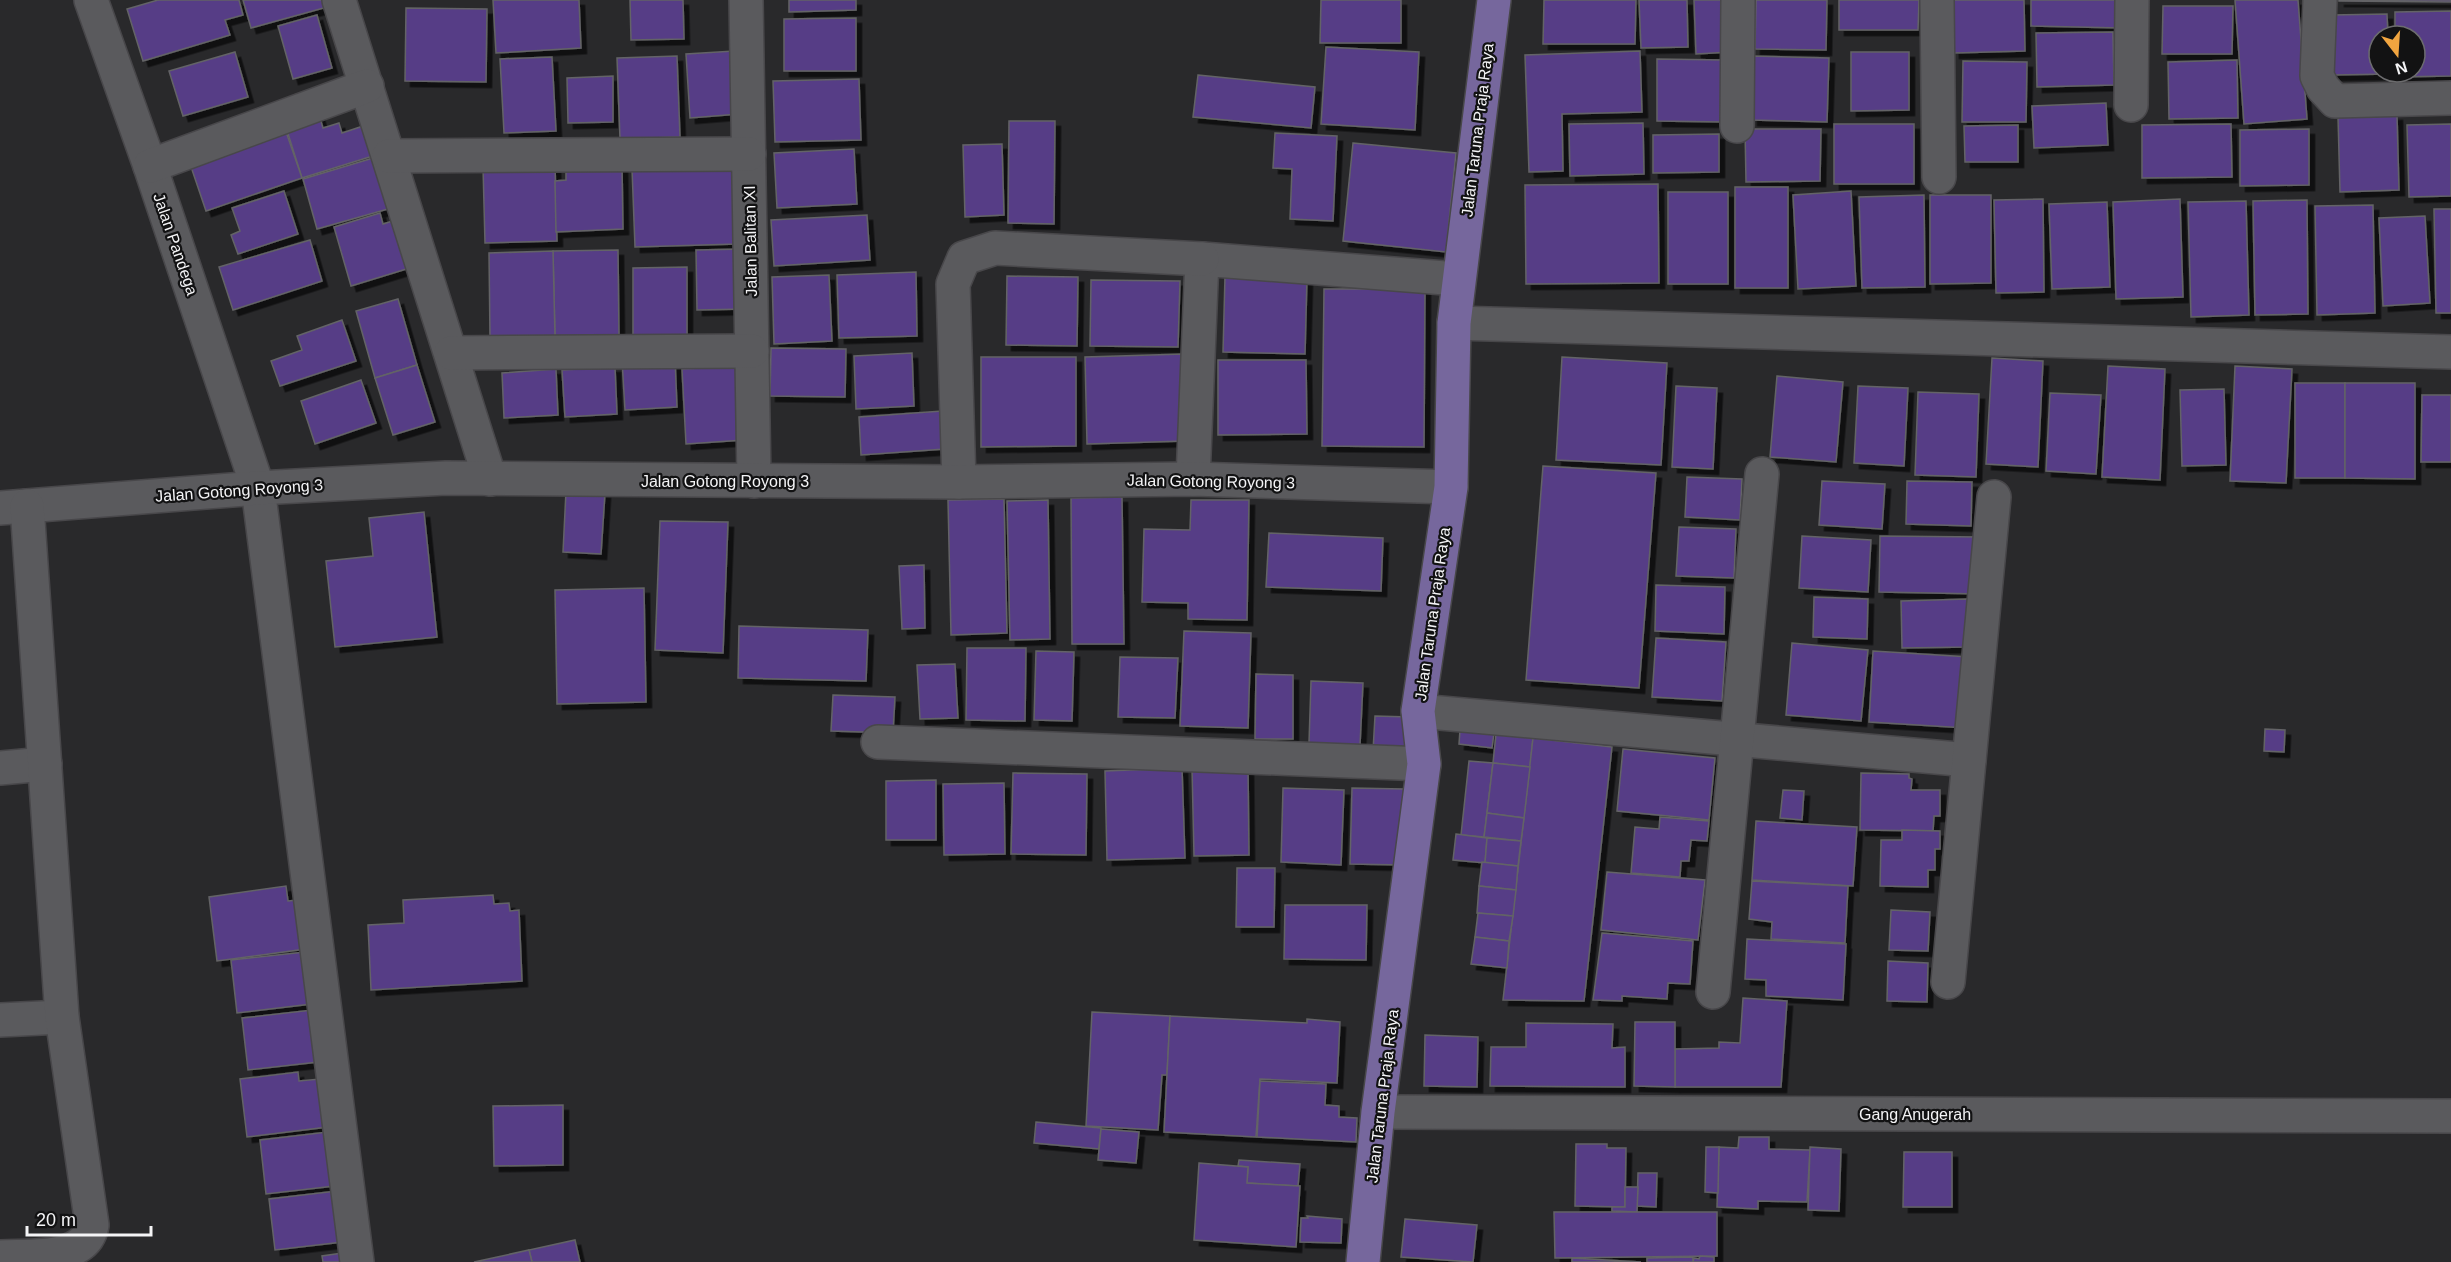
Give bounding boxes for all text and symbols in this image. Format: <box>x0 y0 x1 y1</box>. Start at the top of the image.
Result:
north arrow <box>2367 24 2427 84</box>
street label: Jalan Taruna Praja Raya <box>1458 42 1497 218</box>
text: N <box>2393 58 2409 78</box>
street label: Jalan Balitan XI <box>741 185 760 297</box>
street label: Jalan Pandega <box>150 191 201 297</box>
street label: Jalan Gotong Royong 3 <box>1127 472 1295 491</box>
street label: Jalan Gotong Royong 3 <box>641 473 809 490</box>
street label: Jalan Gotong Royong 3 <box>155 476 324 505</box>
street label: Jalan Taruna Praja Raya <box>1412 526 1453 702</box>
street label: Jalan Taruna Praja Raya <box>1363 1008 1402 1184</box>
street label: Gang Anugerah <box>1859 1106 1971 1123</box>
scale bar <box>27 1199 152 1237</box>
text: 20 m <box>36 1210 76 1230</box>

